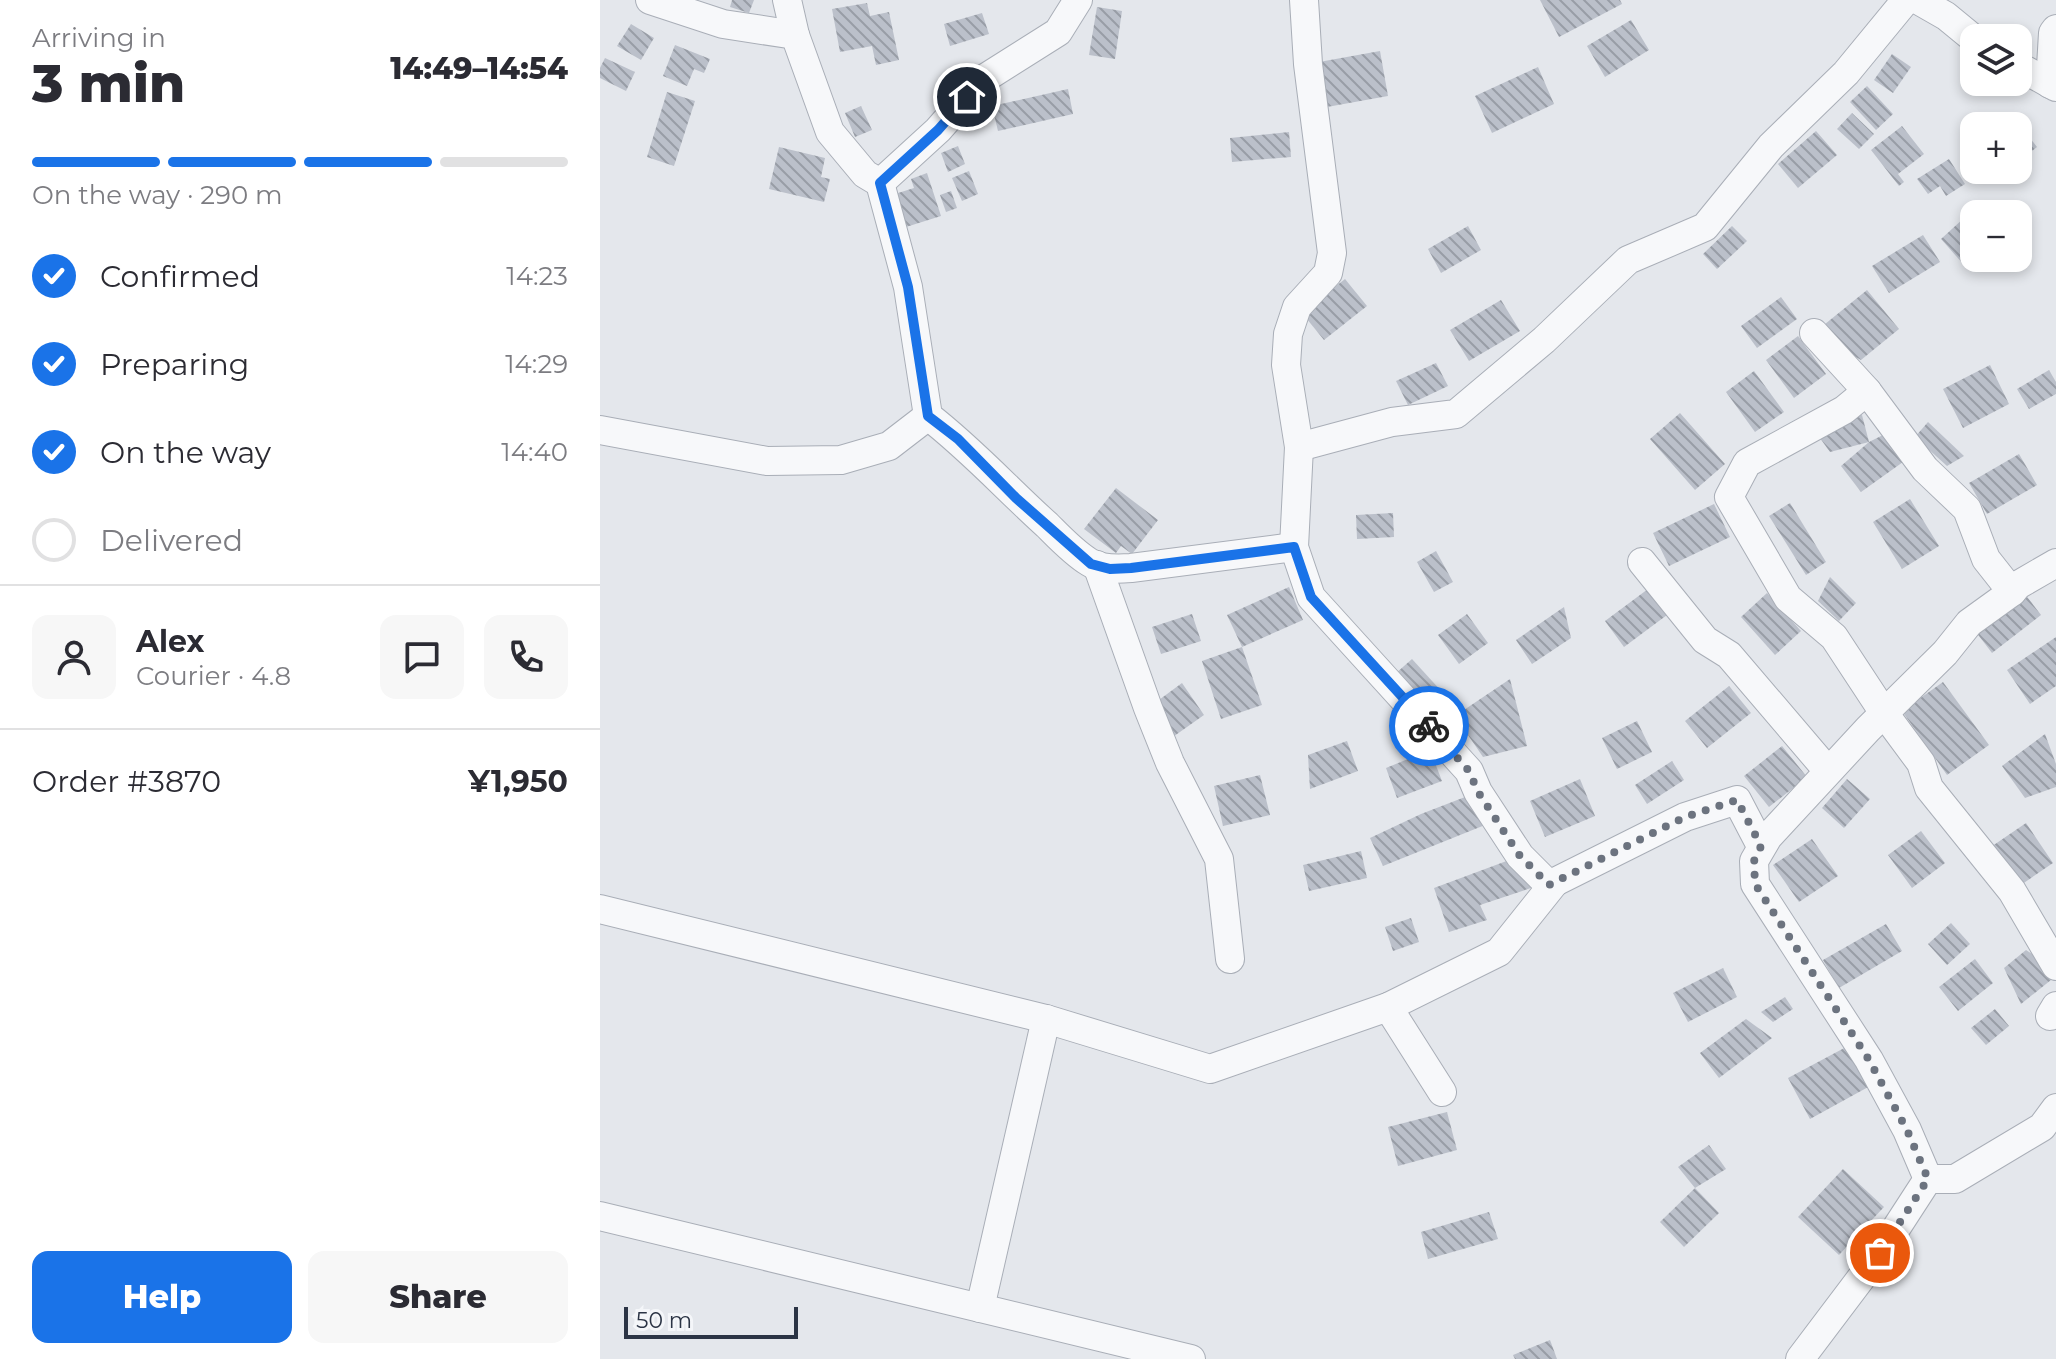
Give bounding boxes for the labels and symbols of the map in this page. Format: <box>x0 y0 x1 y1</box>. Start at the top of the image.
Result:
pin <box>933 63 1001 131</box>
courier <box>1389 686 1469 766</box>
pin <box>1846 1219 1914 1287</box>
scale bar <box>624 1303 798 1339</box>

